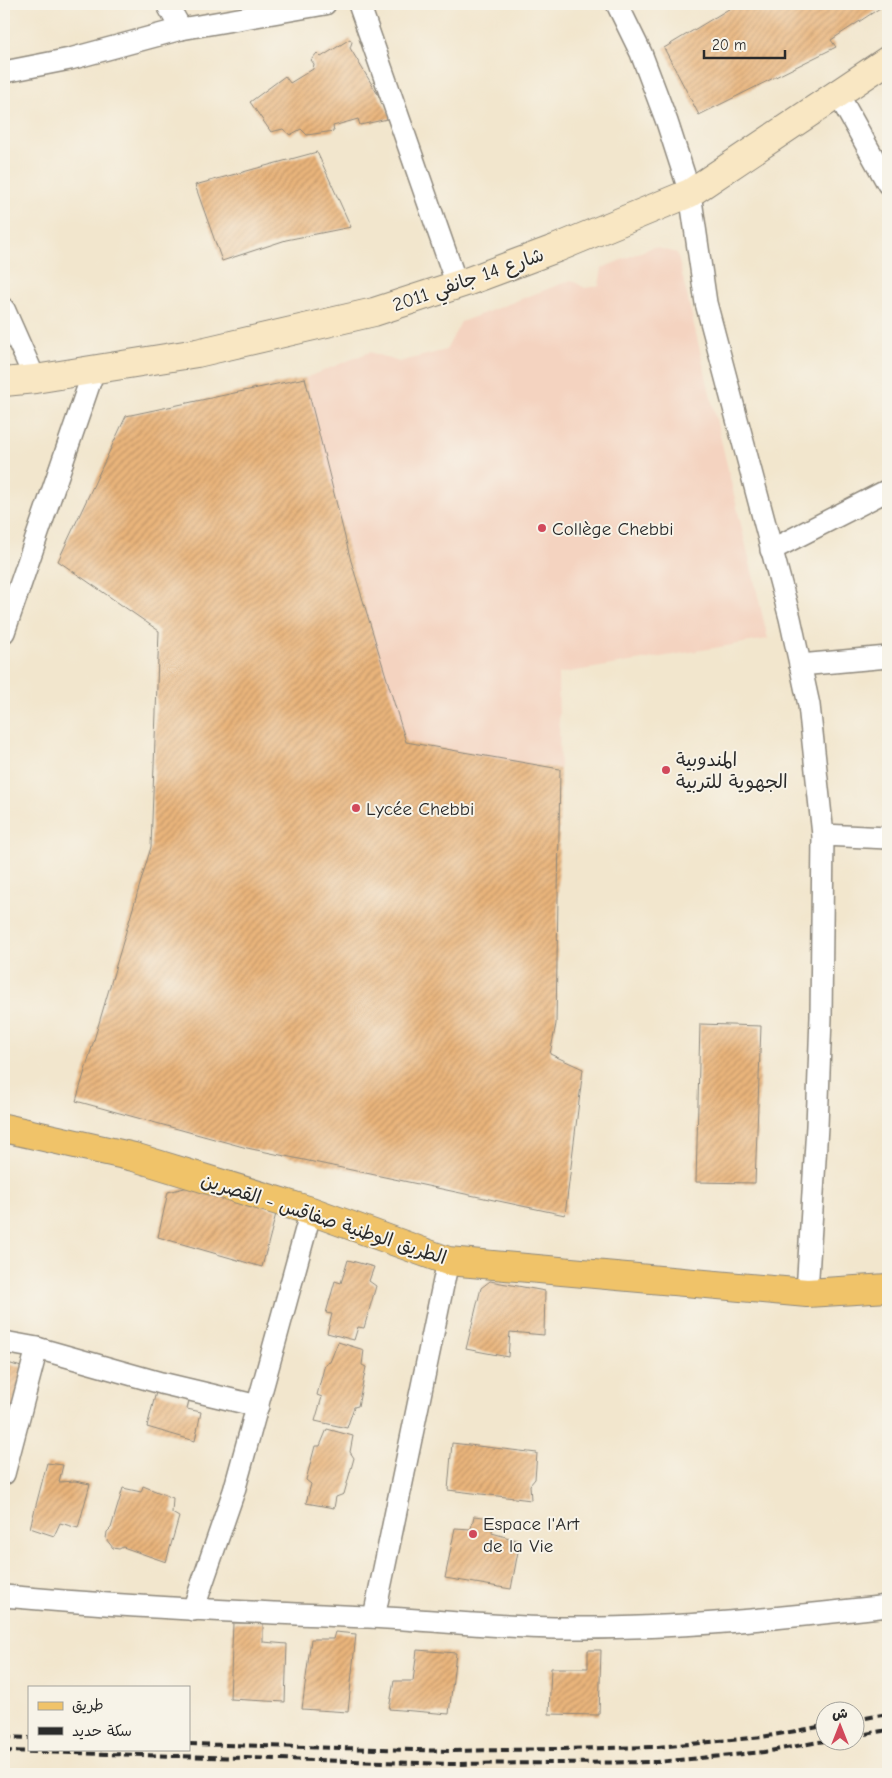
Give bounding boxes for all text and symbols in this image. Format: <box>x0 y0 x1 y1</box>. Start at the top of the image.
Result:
scale bar <box>704 28 786 60</box>
text: 20 m <box>712 36 746 54</box>
street label: شارع 14 جانفي 2011 <box>390 244 549 321</box>
place label: Collège Chebbi <box>552 518 674 540</box>
marker: Collège Chebbi <box>536 522 548 534</box>
place label: المندوبية الجهوية للتربية <box>676 749 788 793</box>
marker: المندوبية الجهوية للتربية <box>660 764 672 776</box>
place label: Lycée Chebbi <box>366 798 474 820</box>
marker: Lycée Chebbi <box>350 802 362 814</box>
street label: الطريق الوطنية صفاقس - القصرين <box>198 1169 449 1269</box>
place label: Espace l'Art de la Vie <box>483 1513 580 1557</box>
marker: Espace l'Art de la Vie <box>467 1528 479 1540</box>
legend <box>28 1686 190 1750</box>
text: طريق <box>72 1696 104 1714</box>
north arrow <box>814 1700 864 1750</box>
text: ش <box>832 1705 848 1722</box>
text: سكة حديد <box>72 1722 132 1740</box>

